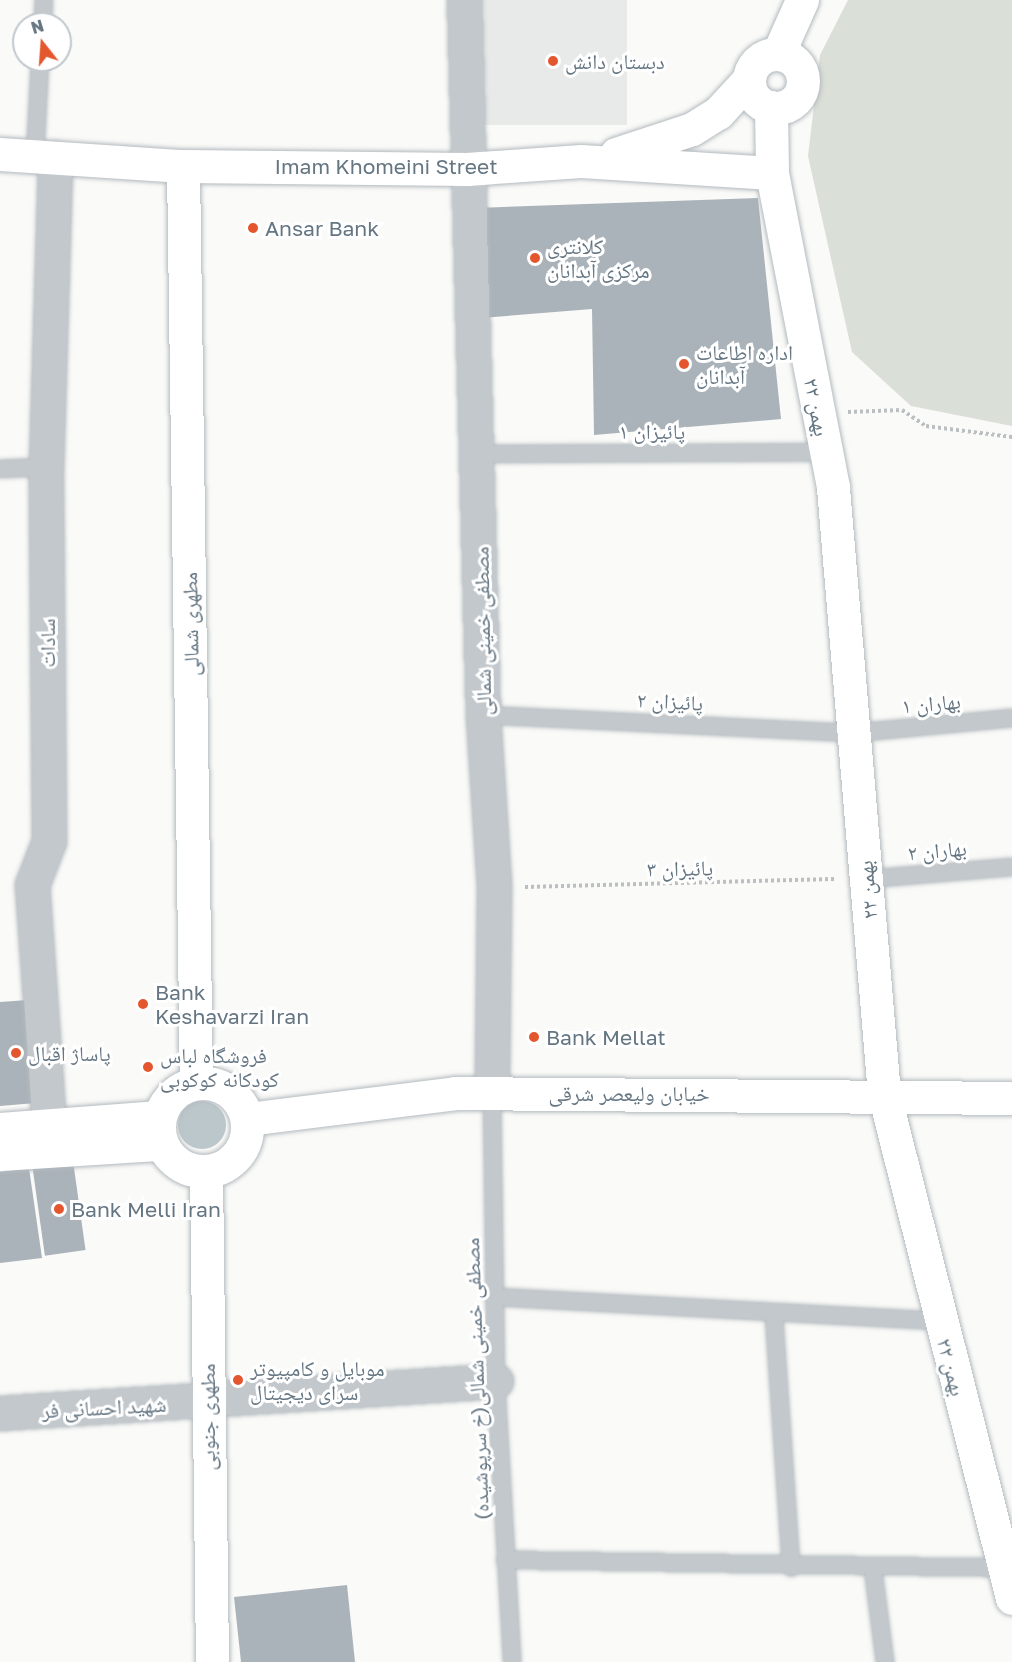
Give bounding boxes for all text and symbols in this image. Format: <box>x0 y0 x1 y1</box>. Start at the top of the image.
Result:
north arrow <box>12 12 72 72</box>
text: N <box>29 15 46 38</box>
place label: دبستان دانش <box>565 48 665 74</box>
marker: دبستان دانش <box>546 54 560 68</box>
street label: Imam Khomeini Street <box>274 153 498 179</box>
place label: Ansar Bank <box>265 215 379 241</box>
marker: Ansar Bank <box>246 221 260 235</box>
place label: کلانتری مرکزی آبدانان <box>547 233 650 283</box>
marker: کلانتری مرکزی آبدانان <box>528 251 542 265</box>
place label: اداره اطاعات آبدانان <box>696 339 793 389</box>
marker: اداره اطاعات آبدانان <box>677 357 691 371</box>
street label: ۲۲ بهمن <box>799 376 835 438</box>
street label: پائیزان ۱ <box>619 418 685 444</box>
street label: مصطفی خمینی شمالی <box>468 546 496 716</box>
street label: مطهری شمالی <box>176 572 204 676</box>
street label: سادات <box>34 618 60 668</box>
street label: پائیزان ۲ <box>636 687 704 715</box>
street label: بهاران ۱ <box>900 688 962 718</box>
street label: بهاران ۲ <box>906 835 968 865</box>
street label: پائیزان ۳ <box>647 855 713 881</box>
street label: ۲۲ بهمن <box>852 860 882 920</box>
place label: Bank Keshavarzi Iran <box>155 979 309 1029</box>
marker: Bank Keshavarzi Iran <box>136 997 150 1011</box>
place label: Bank Mellat <box>546 1024 666 1050</box>
marker: Bank Mellat <box>527 1030 541 1044</box>
place label: پاساژ اقبال <box>28 1040 111 1066</box>
place label: فروشگاه لباس کودکانه کوکوبی <box>160 1042 279 1092</box>
marker: پاساژ اقبال <box>9 1046 23 1060</box>
marker: فروشگاه لباس کودکانه کوکوبی <box>141 1060 155 1074</box>
street label: خیابان ولیعصر شرقی <box>548 1080 710 1106</box>
place label: Bank Melli Iran <box>71 1196 221 1222</box>
marker: Bank Melli Iran <box>52 1202 66 1216</box>
street label: مصطفی خمینی شمالی(خ سرپوشیده) <box>458 1237 494 1521</box>
street label: ۲۲ بهمن <box>933 1335 971 1399</box>
place label: موبایل و کامپیوتر سرای دیجیتال <box>250 1355 385 1405</box>
street label: مطهری جنوبی <box>194 1363 220 1471</box>
marker: موبایل و کامپیوتر سرای دیجیتال <box>231 1373 245 1387</box>
street label: شهید احسانی فر <box>41 1391 167 1423</box>

